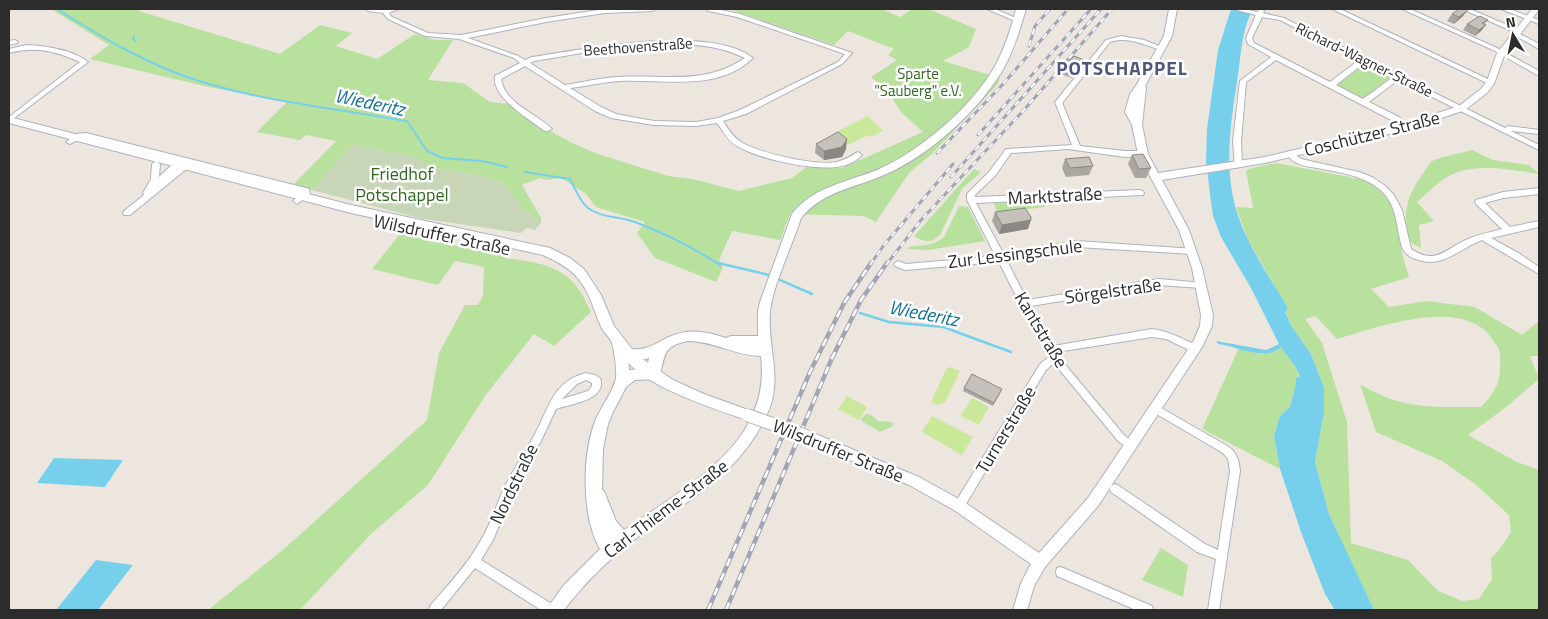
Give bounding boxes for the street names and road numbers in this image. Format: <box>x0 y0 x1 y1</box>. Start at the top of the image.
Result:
street label: Richard-Wagner-Straße <box>1292 16 1437 103</box>
street label: Beethovenstraße <box>583 31 693 62</box>
street label: Coschützer Straße <box>1301 104 1443 163</box>
street label: Marktstraße <box>1007 180 1103 211</box>
street label: Wilsdruffer Straße <box>371 207 513 262</box>
street label: Zur Lessingschule <box>946 232 1084 275</box>
street label: Sörgelstraße <box>1063 270 1163 311</box>
street label: Kantstraße <box>1008 287 1075 373</box>
street label: Turnerstraße <box>969 381 1042 479</box>
street label: Wilsdruffer Straße <box>769 412 908 489</box>
street label: Nordstraße <box>482 439 545 529</box>
street label: Carl-Thieme-Straße <box>598 453 734 565</box>

